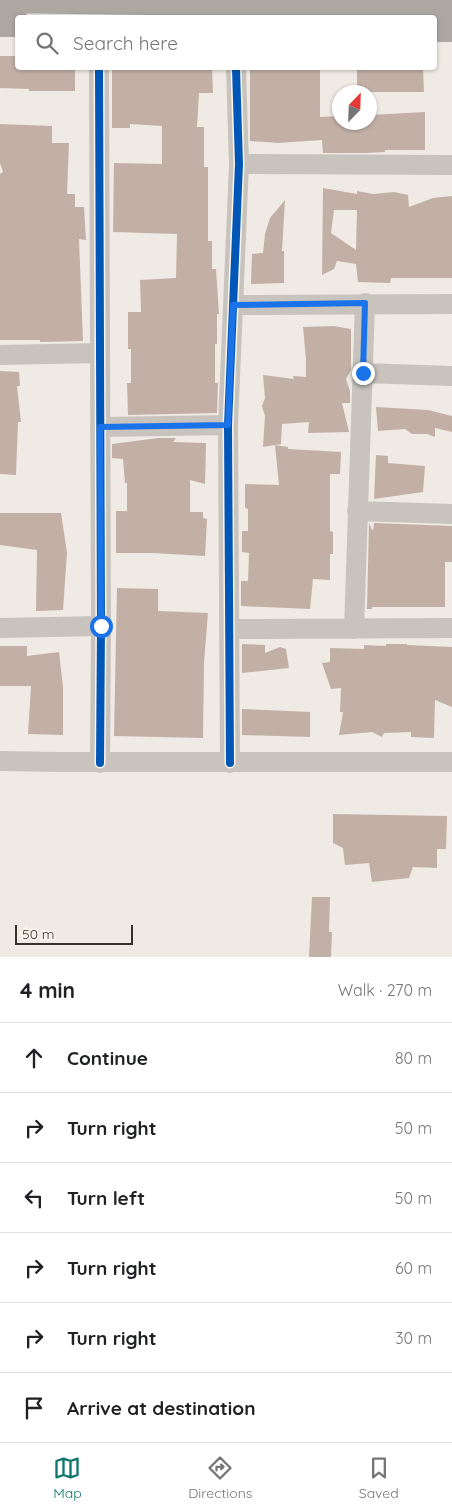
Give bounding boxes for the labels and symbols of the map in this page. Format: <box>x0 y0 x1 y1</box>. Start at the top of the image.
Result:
north arrow <box>332 85 377 130</box>
route end <box>352 362 375 385</box>
route start <box>90 615 113 638</box>
scale bar <box>15 922 132 945</box>

